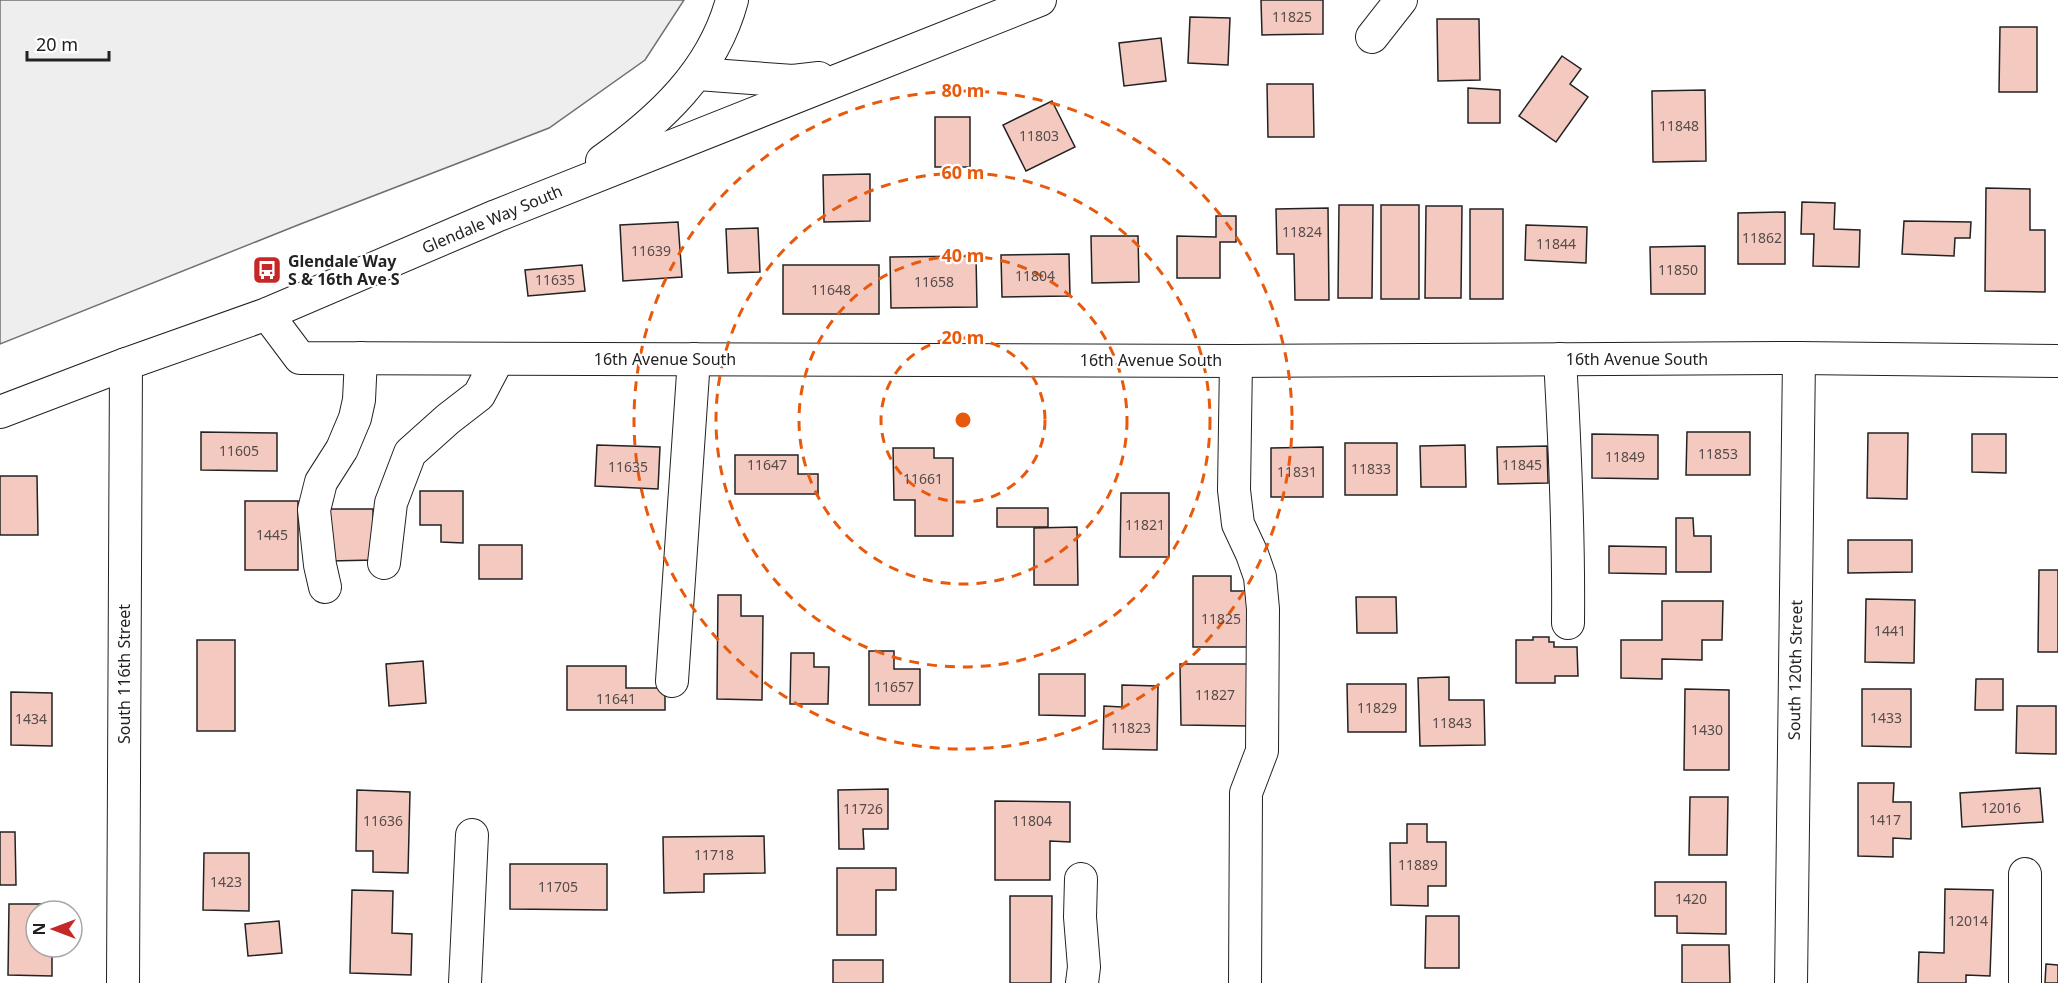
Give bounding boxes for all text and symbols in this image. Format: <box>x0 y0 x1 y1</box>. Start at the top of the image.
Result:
house number: 11825 <box>1272 7 1312 26</box>
scale bar <box>27 24 110 62</box>
text: 20 m <box>36 32 78 56</box>
text: 80 m <box>942 78 984 102</box>
house number: 11848 <box>1659 116 1699 135</box>
house number: 11803 <box>1019 126 1059 145</box>
text: 60 m <box>942 160 984 184</box>
street label: Glendale Way South <box>418 179 566 259</box>
house number: 11824 <box>1282 222 1322 241</box>
house number: 11862 <box>1742 228 1782 247</box>
house number: 11844 <box>1536 234 1576 253</box>
house number: 11639 <box>631 241 671 260</box>
text: 40 m <box>942 243 984 267</box>
place label: Glendale Way S & 16th Ave S <box>288 250 400 290</box>
bus stop icon: Glendale Way S & 16th Ave S <box>251 254 283 286</box>
house number: 11850 <box>1658 260 1698 279</box>
house number: 11804 <box>1015 266 1055 285</box>
house number: 11635 <box>535 270 575 289</box>
house number: 11658 <box>914 272 954 291</box>
house number: 11648 <box>811 280 851 299</box>
text: 20 m <box>942 325 984 349</box>
street label: 16th Avenue South <box>594 348 736 370</box>
street label: 16th Avenue South <box>1566 348 1708 370</box>
street label: 16th Avenue South <box>1080 349 1222 371</box>
centre of rings <box>953 410 973 430</box>
house number: 11605 <box>219 441 259 460</box>
house number: 11853 <box>1698 444 1738 463</box>
house number: 11849 <box>1605 447 1645 466</box>
house number: 11647 <box>747 455 787 474</box>
house number: 11845 <box>1502 455 1542 474</box>
house number: 11635 <box>608 457 648 476</box>
house number: 11833 <box>1351 459 1391 478</box>
house number: 11831 <box>1277 462 1317 481</box>
house number: 11661 <box>903 469 943 488</box>
house number: 11821 <box>1125 515 1165 534</box>
house number: 1445 <box>256 525 288 544</box>
street label: South 120th Street <box>1783 600 1807 740</box>
street label: South 116th Street <box>113 604 135 744</box>
house number: 11825 <box>1201 609 1241 628</box>
house number: 1441 <box>1874 621 1906 640</box>
house number: 11657 <box>874 677 914 696</box>
house number: 11827 <box>1195 685 1235 704</box>
house number: 11641 <box>596 689 636 708</box>
house number: 11829 <box>1357 698 1397 717</box>
house number: 1433 <box>1870 708 1902 727</box>
house number: 1434 <box>15 709 47 728</box>
house number: 11843 <box>1432 713 1472 732</box>
house number: 11823 <box>1111 718 1151 737</box>
house number: 1430 <box>1691 720 1723 739</box>
house number: 12016 <box>1981 798 2021 817</box>
house number: 11726 <box>843 799 883 818</box>
house number: 1417 <box>1869 810 1901 829</box>
house number: 11636 <box>363 811 403 830</box>
house number: 11804 <box>1012 811 1052 830</box>
house number: 11718 <box>694 845 734 864</box>
house number: 11889 <box>1398 855 1438 874</box>
house number: 1423 <box>210 872 242 891</box>
house number: 11705 <box>538 877 578 896</box>
house number: 1420 <box>1675 889 1707 908</box>
north arrow <box>24 899 84 959</box>
house number: 12014 <box>1948 911 1988 930</box>
text: N <box>28 922 50 936</box>

